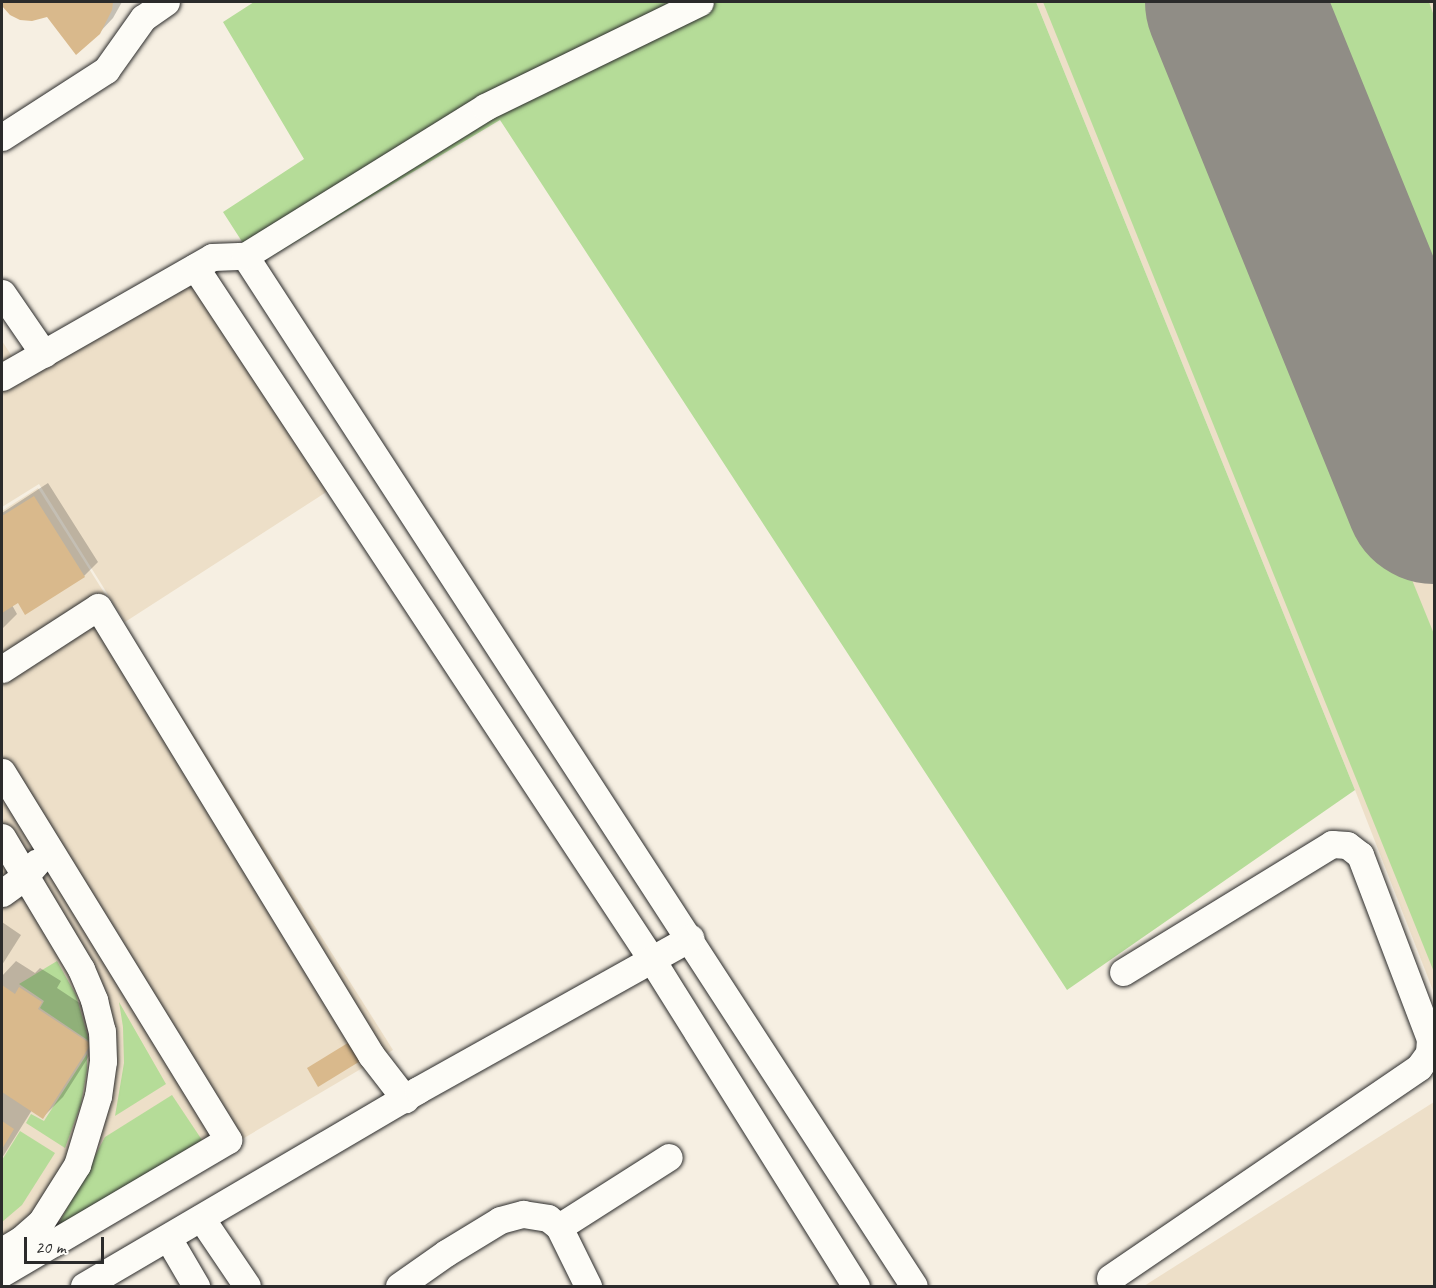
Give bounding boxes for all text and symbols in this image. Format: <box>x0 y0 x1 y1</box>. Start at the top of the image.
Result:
scale bar <box>27 1225 106 1263</box>
text: 20 m <box>35 1236 66 1258</box>

